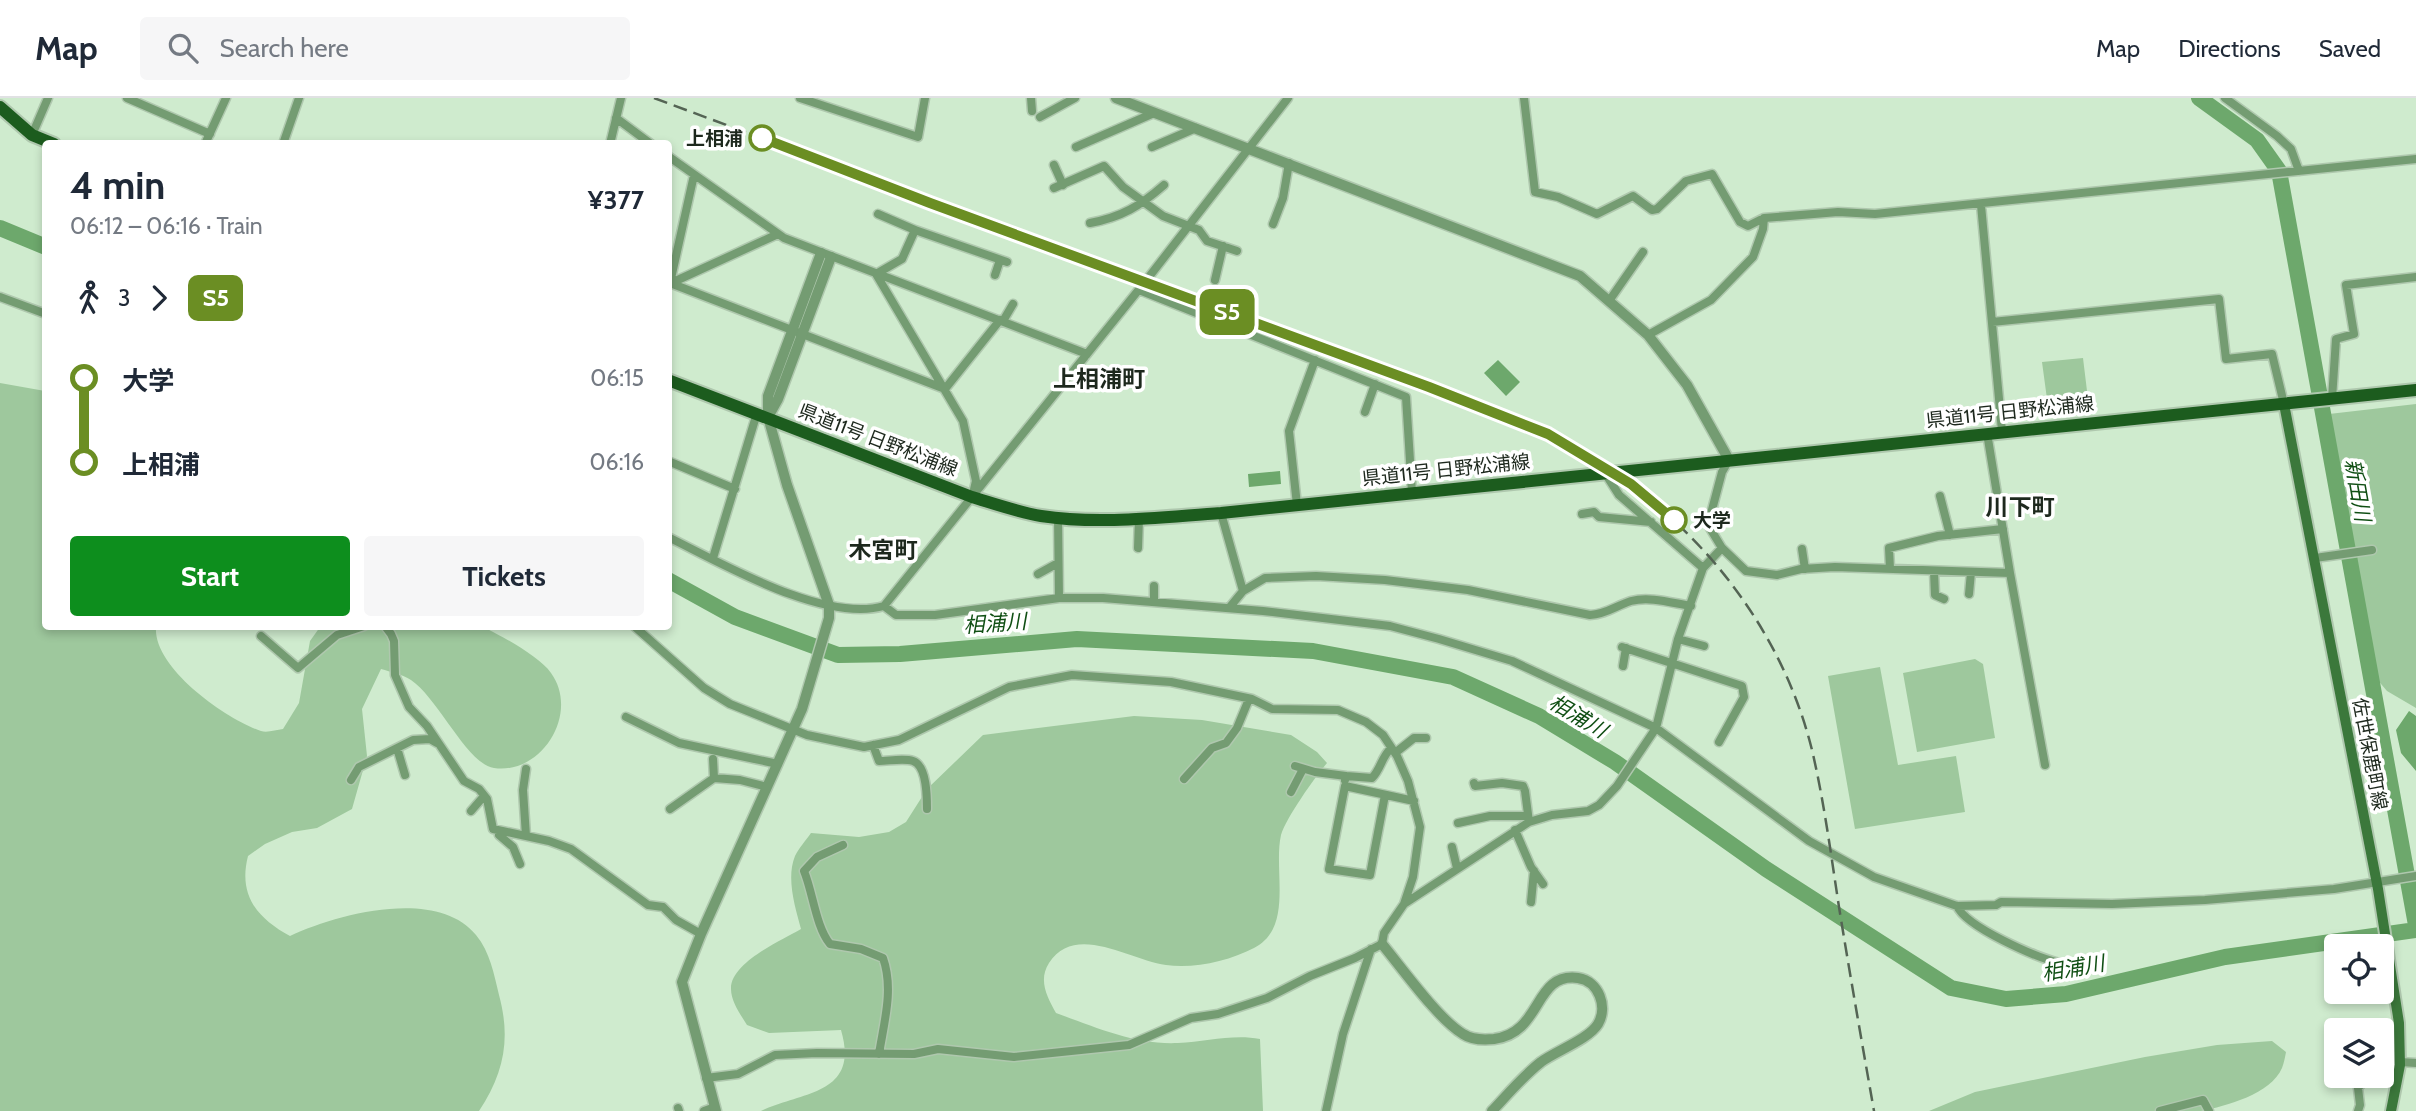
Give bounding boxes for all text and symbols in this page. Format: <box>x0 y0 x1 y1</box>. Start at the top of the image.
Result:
search box <box>140 17 630 80</box>
text: Map <box>35 28 98 68</box>
icon: search <box>164 29 202 67</box>
text: Search here <box>220 32 349 64</box>
text: Map <box>2096 34 2140 63</box>
text: Directions <box>2178 34 2281 63</box>
text: Saved <box>2319 34 2381 63</box>
marker: 上相浦 <box>749 125 775 151</box>
place label: 上相浦 <box>686 127 743 150</box>
text: 4 min <box>70 162 165 209</box>
text: ¥377 <box>588 184 644 216</box>
text: 06:12 – 06:16 · Train <box>70 212 263 240</box>
icon: walk <box>70 279 108 317</box>
icon: forward <box>140 279 178 317</box>
text: S5 <box>202 283 229 312</box>
text: 3 <box>118 284 130 312</box>
line badge: S5 <box>1196 289 1258 335</box>
text: S5 <box>1214 297 1240 326</box>
text: 06:15 <box>590 364 644 392</box>
text: 大学 <box>122 365 174 397</box>
district label: 上相浦町 <box>1053 365 1145 393</box>
street label: 県道11号 日野松浦線 <box>1925 392 2095 432</box>
street label: 県道11号 日野松浦線 <box>795 399 961 481</box>
text: 06:16 <box>590 448 644 476</box>
text: 上相浦 <box>122 449 200 481</box>
street label: 県道11号 日野松浦線 <box>1361 450 1531 490</box>
water label: 新田川 <box>2340 457 2376 525</box>
district label: 川下町 <box>1986 493 2055 521</box>
marker: 大学 <box>1661 507 1687 533</box>
place label: 大学 <box>1693 509 1731 532</box>
button: Start <box>70 536 350 616</box>
button: Tickets <box>364 536 644 616</box>
district label: 木宮町 <box>849 536 918 564</box>
water label: 相浦川 <box>963 608 1029 638</box>
water label: 相浦川 <box>1545 689 1613 744</box>
street label: 佐世保鹿町線 <box>2348 696 2392 812</box>
map controls <box>2324 934 2394 1088</box>
button: locate <box>2324 934 2394 1004</box>
water label: 相浦川 <box>2040 950 2108 986</box>
button: layers <box>2324 1018 2394 1088</box>

